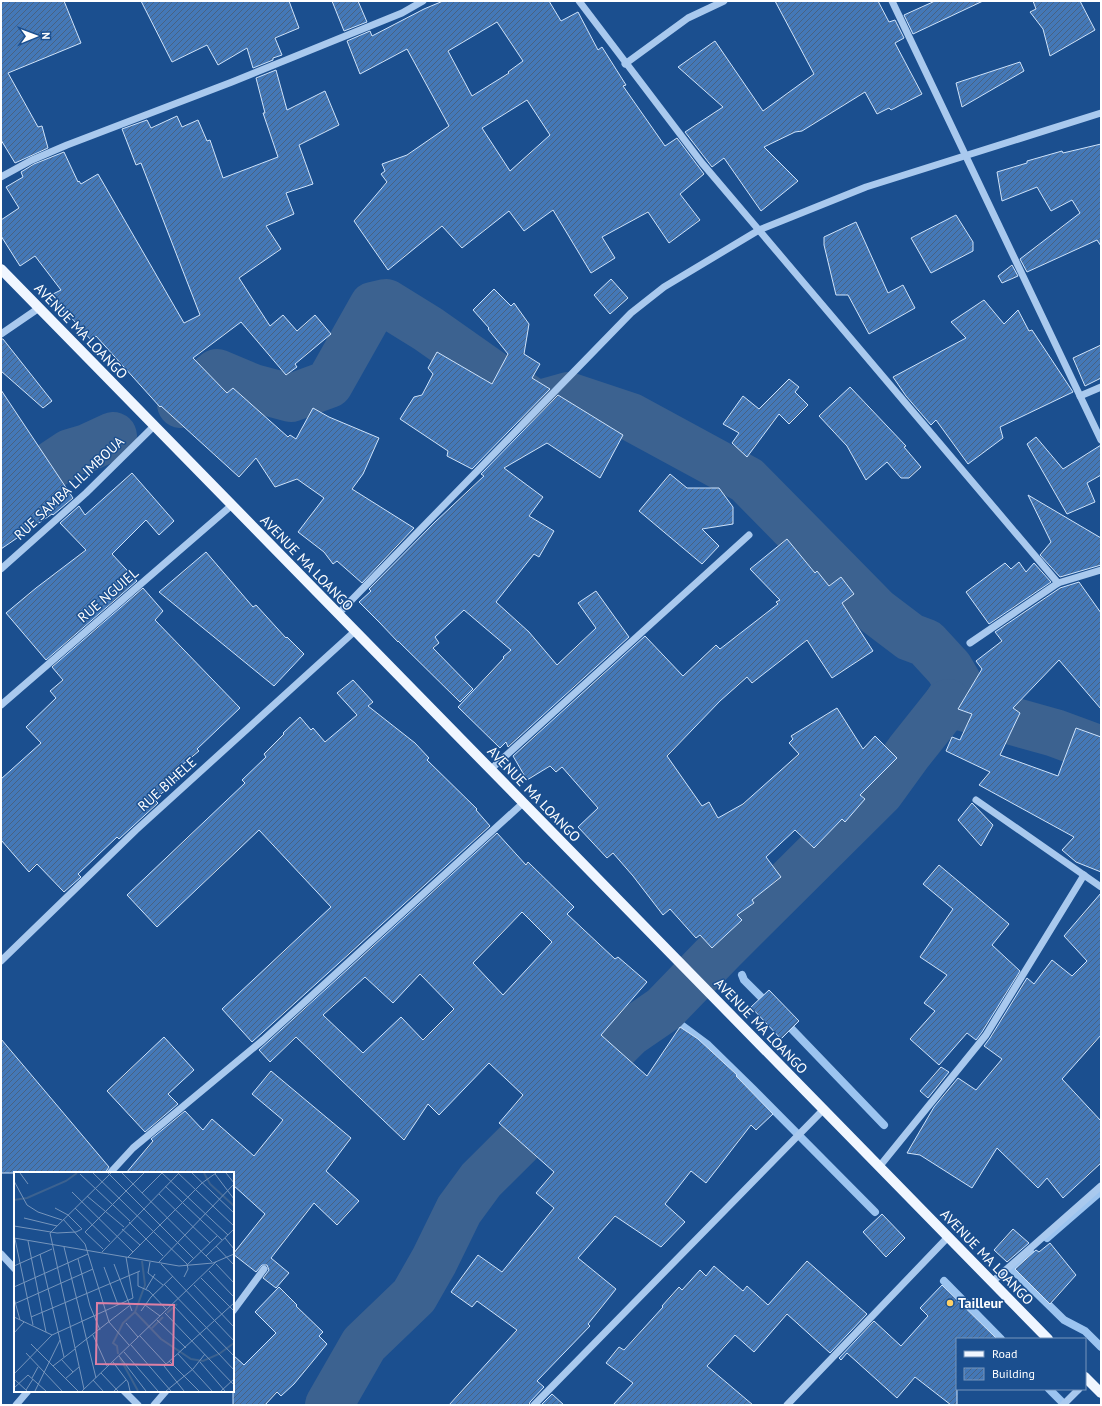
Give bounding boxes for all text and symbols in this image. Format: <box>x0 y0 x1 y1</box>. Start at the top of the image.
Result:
north arrow <box>16 16 56 56</box>
text: N <box>39 32 53 40</box>
street label: AVENUE MA LOANGO <box>31 279 131 383</box>
street label: RUE SAMBA LILIMBOUA <box>10 432 128 544</box>
street label: AVENUE MA LOANGO <box>257 511 357 615</box>
street label: RUE NGUIEL <box>74 564 142 626</box>
street label: AVENUE MA LOANGO <box>484 742 584 846</box>
street label: RUE BIHELE <box>134 753 200 815</box>
street label: AVENUE MA LOANGO <box>711 974 811 1078</box>
inset map <box>14 1172 234 1392</box>
street label: AVENUE MA LOANGO <box>937 1205 1037 1309</box>
place label: Tailleur <box>958 1294 1003 1312</box>
marker: Tailleur <box>945 1298 955 1308</box>
legend <box>956 1338 1086 1390</box>
text: Road <box>992 1346 1017 1361</box>
text: Building <box>992 1366 1035 1381</box>

